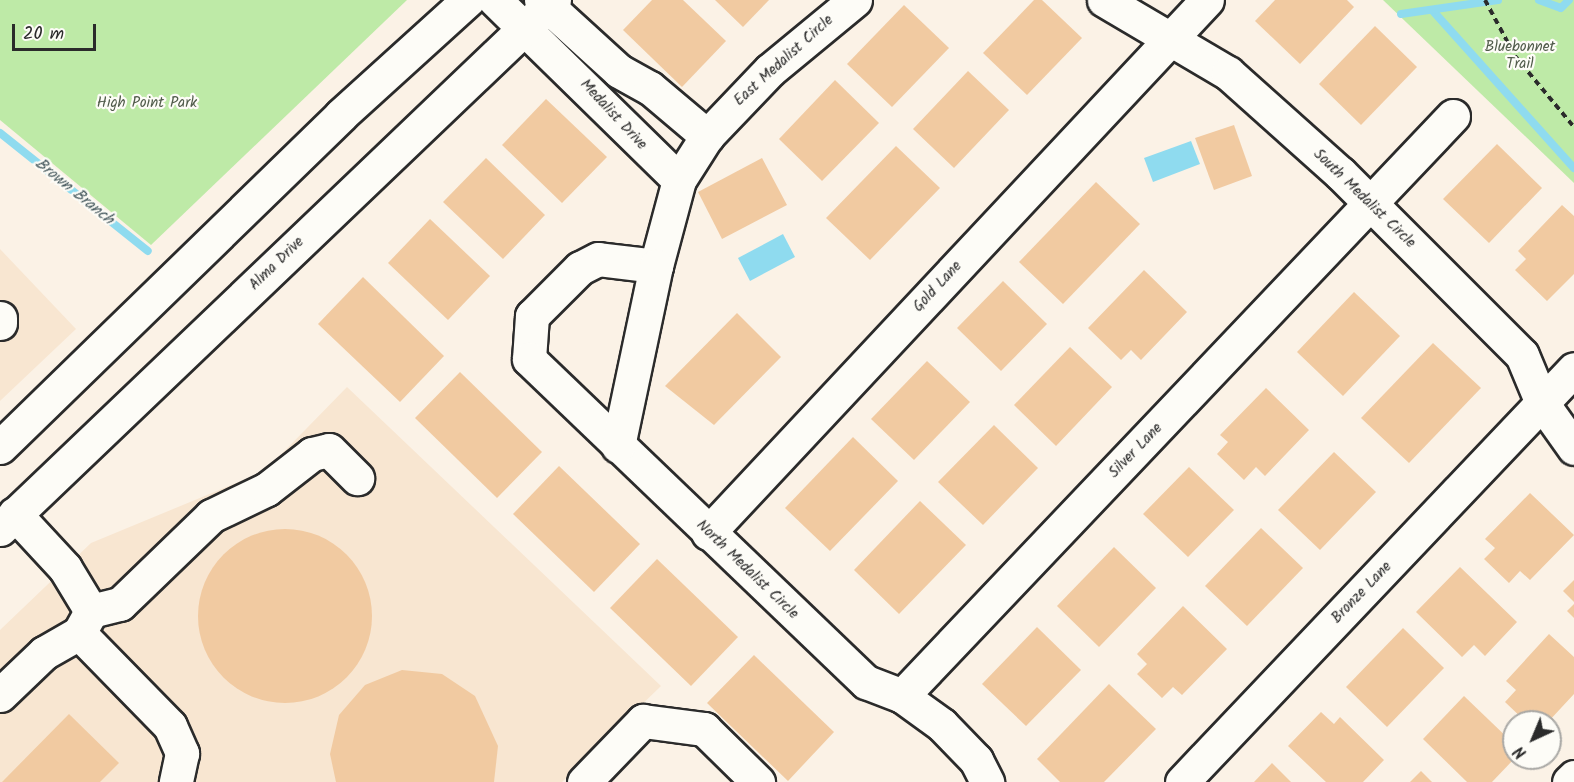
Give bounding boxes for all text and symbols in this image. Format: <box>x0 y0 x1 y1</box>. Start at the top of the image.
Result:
scale bar <box>15 12 99 50</box>
street label: East Medalist Circle <box>731 12 837 110</box>
text: 20 m <box>23 20 64 49</box>
park label: Bluebonnet Trail <box>1485 38 1555 73</box>
street label: Medalist Drive <box>576 76 650 154</box>
park label: High Point Park <box>97 95 197 113</box>
street label: South Medalist Circle <box>1309 146 1419 252</box>
water label: Brown Branch <box>31 154 117 230</box>
street label: Alma Drive <box>246 234 308 294</box>
street label: Gold Lane <box>910 258 966 316</box>
street label: Silver Lane <box>1105 420 1167 482</box>
street label: North Medalist Circle <box>692 517 802 623</box>
street label: Bronze Lane <box>1328 558 1396 628</box>
north arrow <box>1502 710 1562 770</box>
text: N <box>1508 739 1533 764</box>

